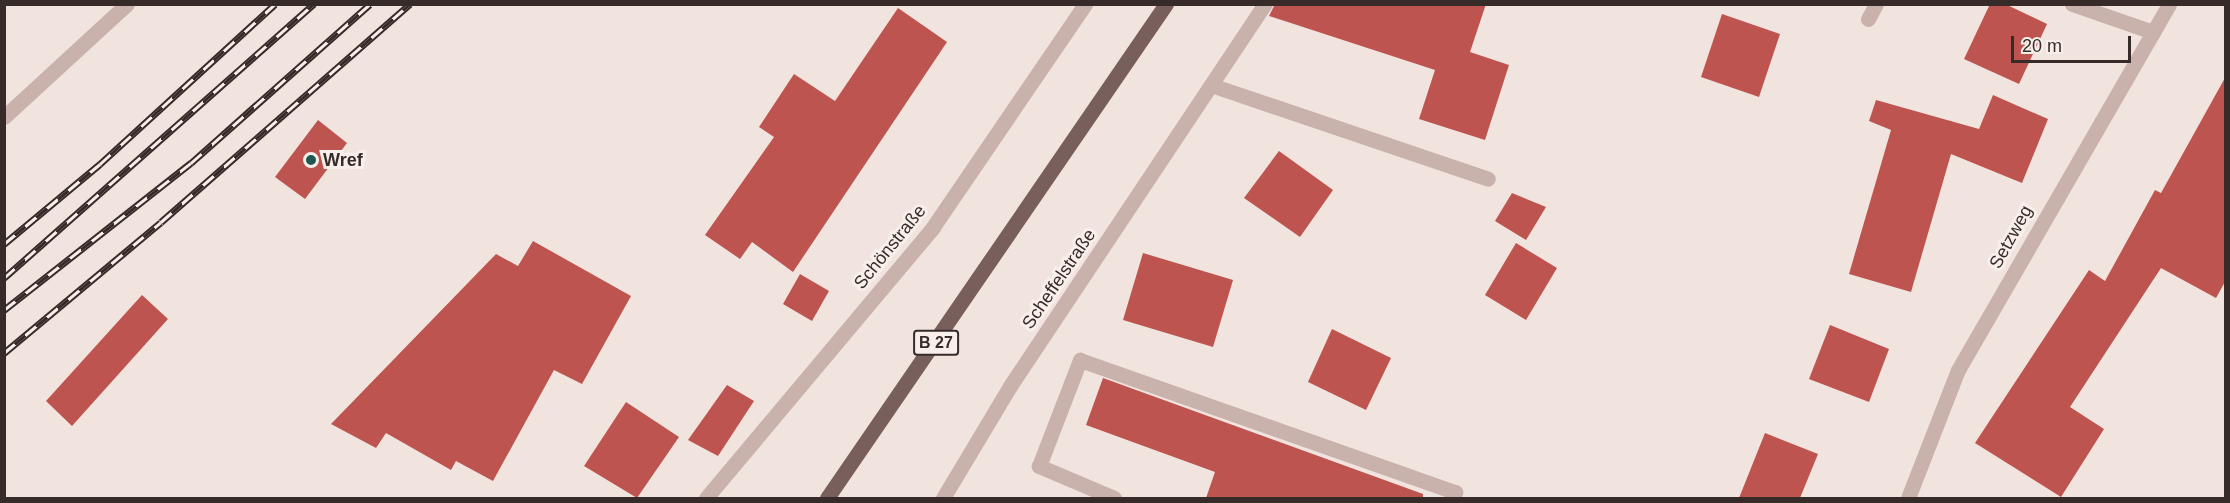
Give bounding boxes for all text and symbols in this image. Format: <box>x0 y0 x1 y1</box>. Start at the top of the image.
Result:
scale bar <box>2014 24 2134 62</box>
text: 20 m <box>2022 36 2062 56</box>
place label: Wref <box>323 149 363 171</box>
marker: Wref <box>304 153 318 167</box>
street label: Schönstraße <box>849 201 931 293</box>
street label: Setzweg <box>1985 202 2037 272</box>
street label: Scheffelstraße <box>1018 225 1100 333</box>
road number: B 27 <box>912 330 960 356</box>

